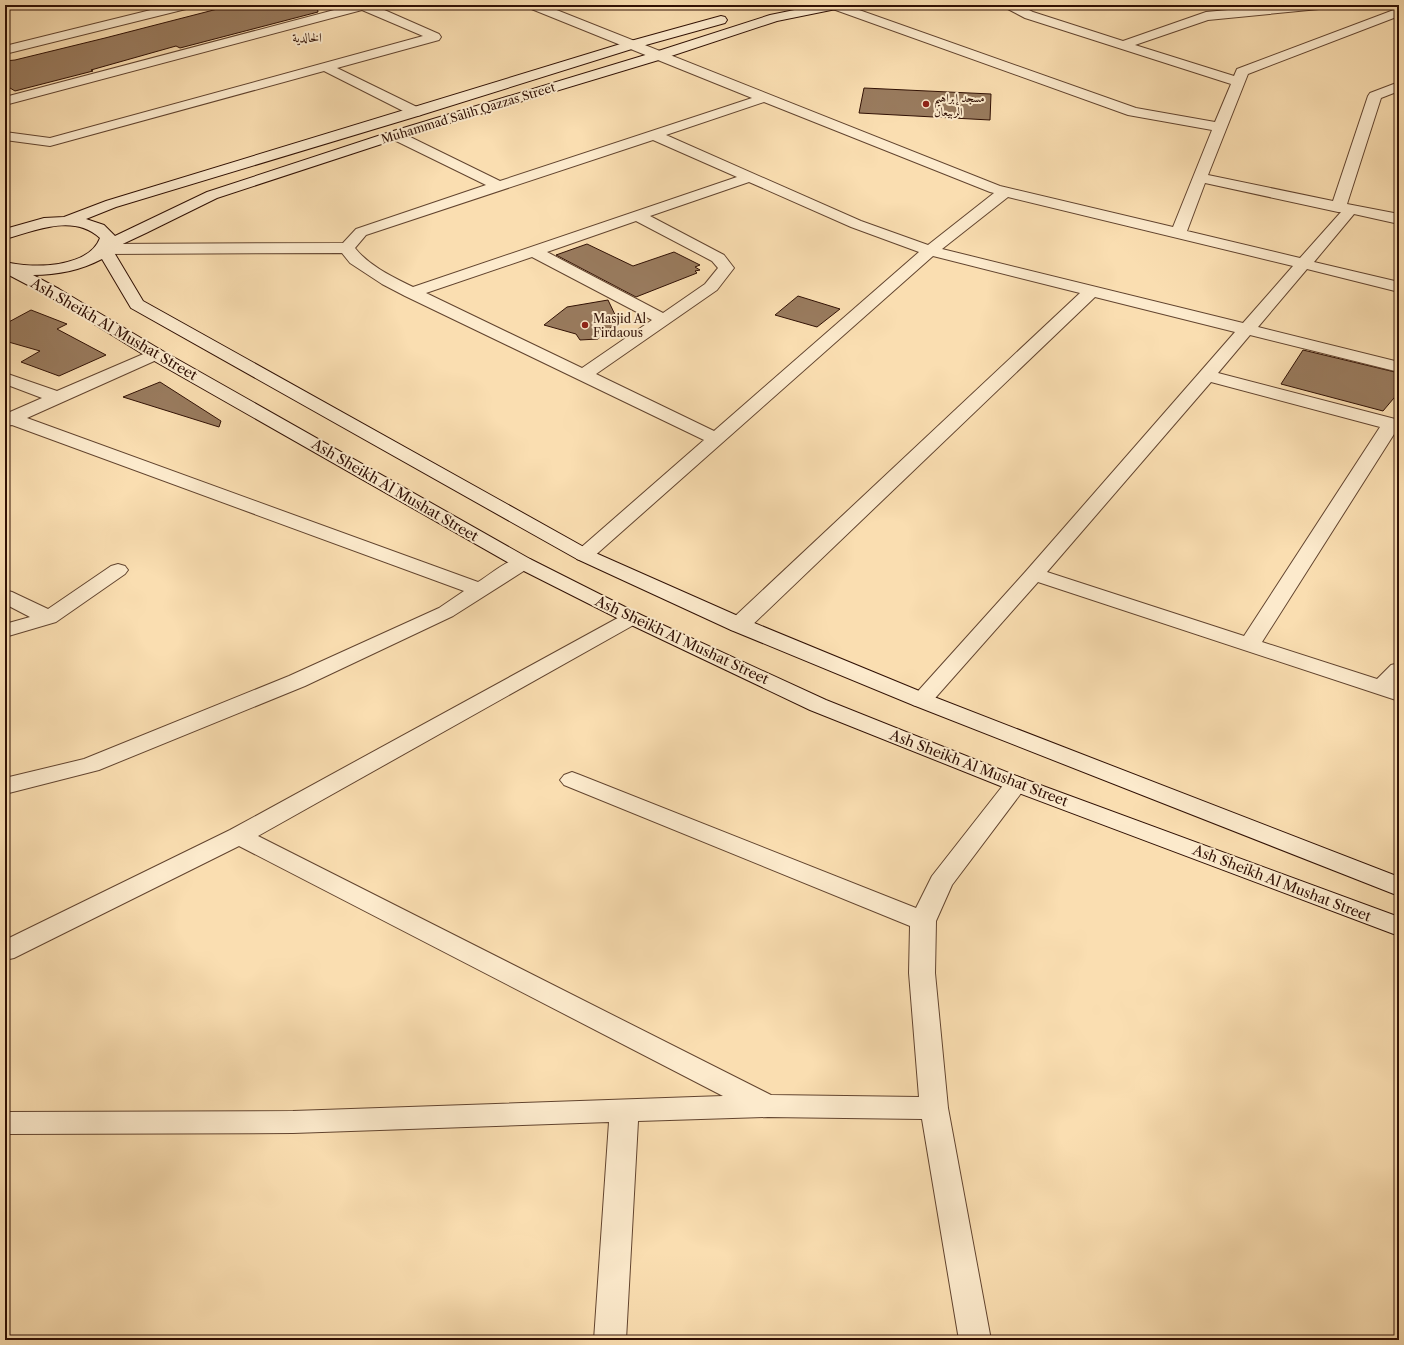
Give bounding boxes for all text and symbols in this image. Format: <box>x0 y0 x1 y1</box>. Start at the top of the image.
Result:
district label: الخالدية <box>292 29 322 46</box>
street label: Muhammad Salih Qazzas Street <box>379 79 558 147</box>
place label: مسجد إبراهيم الربيعان <box>934 90 985 119</box>
marker: مسجد إبراهيم الربيعان <box>921 99 931 109</box>
street label: Ash Sheikh Al Mushat Street <box>27 273 201 384</box>
place label: Masjid Al Firdaous <box>593 311 647 340</box>
marker: Masjid Al Firdaous <box>580 320 590 330</box>
street label: Ash Sheikh Al Mushat Street <box>308 434 482 545</box>
street label: Ash Sheikh Al Mushat Street <box>591 591 772 688</box>
street label: Ash Sheikh Al Mushat Street <box>886 725 1071 810</box>
street label: Ash Sheikh Al Mushat Street <box>1189 840 1374 925</box>

